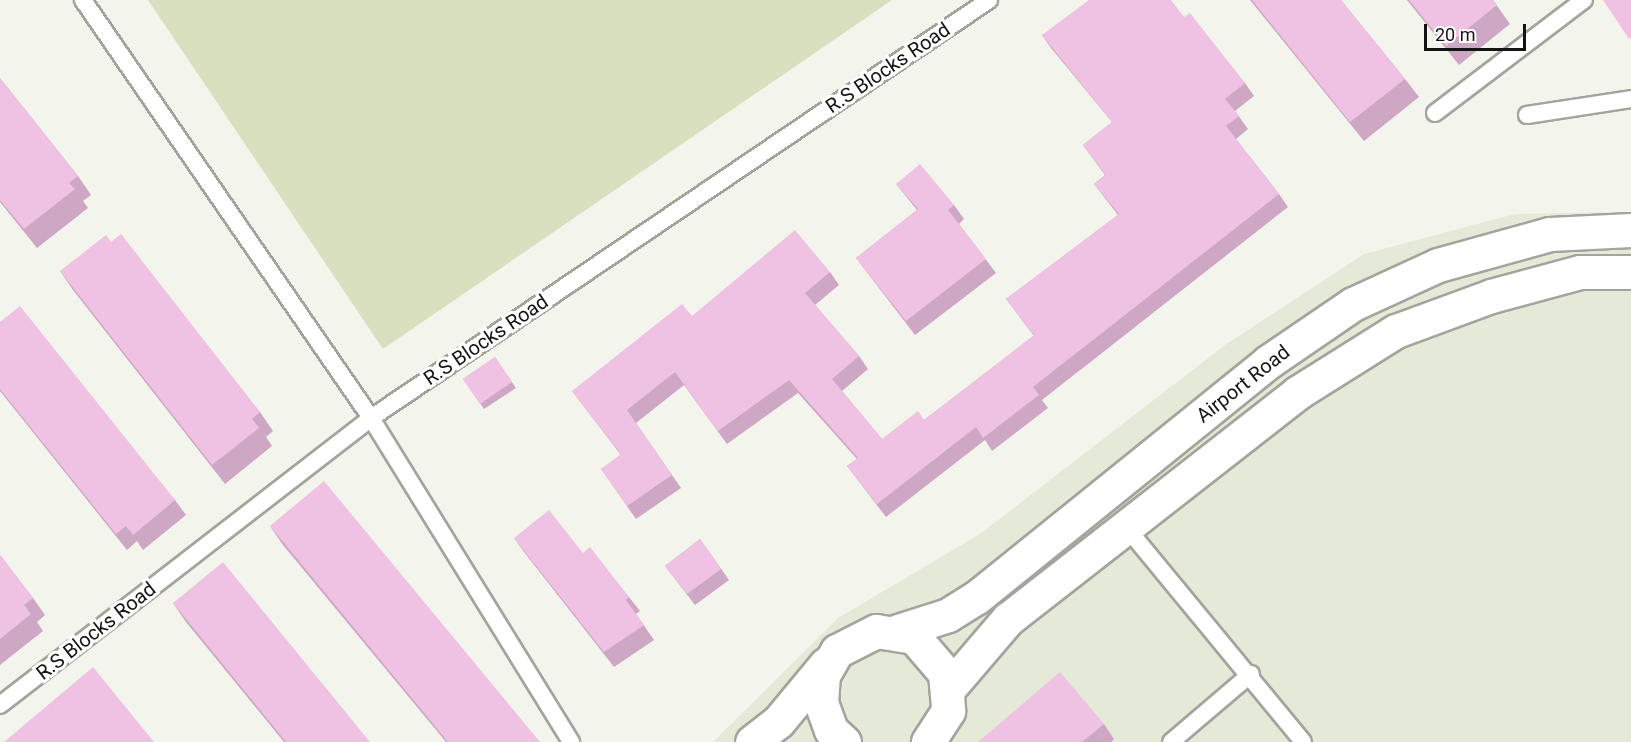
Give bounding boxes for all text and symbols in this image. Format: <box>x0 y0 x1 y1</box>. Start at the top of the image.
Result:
scale bar <box>1427 12 1529 50</box>
street label: R.S Blocks Road <box>821 18 955 118</box>
text: 20 m <box>1435 24 1475 45</box>
street label: R.S Blocks Road <box>419 290 553 390</box>
street label: Airport Road <box>1191 340 1295 428</box>
street label: R.S Blocks Road <box>32 577 160 685</box>

